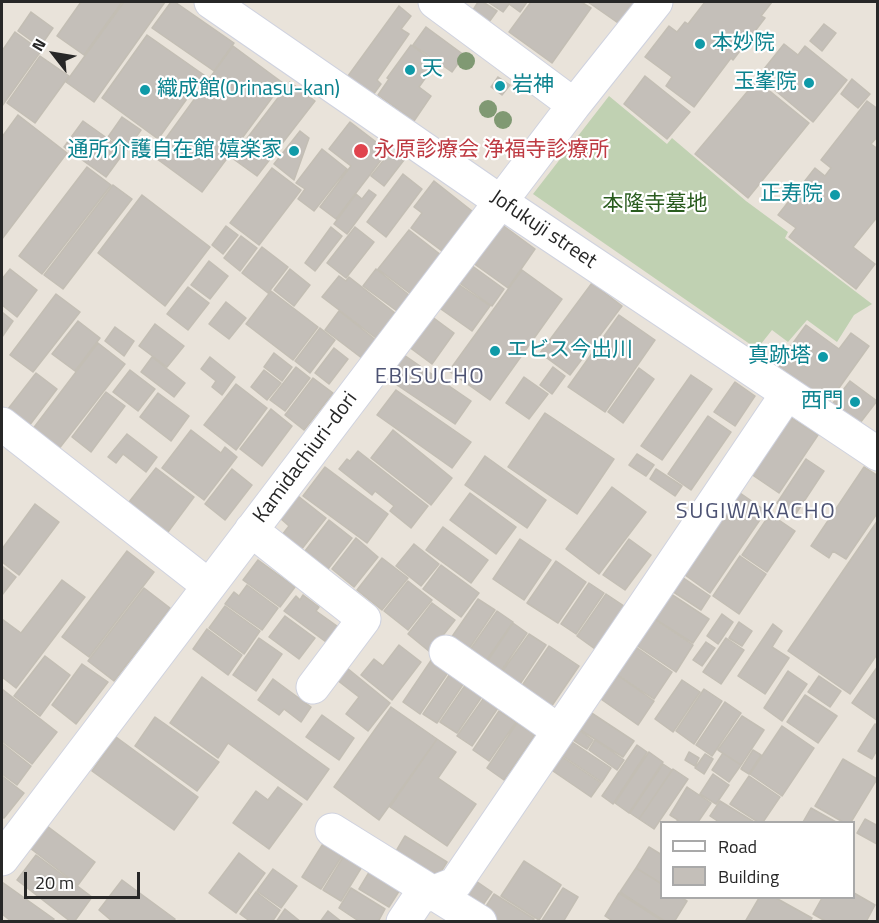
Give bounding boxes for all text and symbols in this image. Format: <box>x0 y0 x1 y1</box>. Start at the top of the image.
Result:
north arrow <box>24 24 84 84</box>
place label: 本妙院 <box>712 31 775 57</box>
text: N <box>25 34 52 56</box>
marker: 本妙院 <box>693 37 707 51</box>
place label: 天 <box>422 57 443 83</box>
marker: 天 <box>403 63 417 77</box>
place label: 玉峯院 <box>734 70 797 96</box>
place label: 岩神 <box>512 73 554 99</box>
marker: 玉峯院 <box>802 76 816 90</box>
place label: 織成館(Orinasu-kan) <box>157 77 340 103</box>
marker: 岩神 <box>493 79 507 93</box>
marker: 織成館(Orinasu-kan) <box>138 83 152 97</box>
place label: 通所介護自在館 嬉楽家 <box>67 138 282 164</box>
place label: 永原診療会 浄福寺診療所 <box>374 138 610 164</box>
marker: 永原診療会 浄福寺診療所 <box>352 142 370 160</box>
marker: 通所介護自在館 嬉楽家 <box>287 144 301 158</box>
place label: 正寿院 <box>760 182 823 208</box>
street label: Jofukuji street <box>485 185 601 275</box>
marker: 正寿院 <box>828 188 842 202</box>
park label: 本隆寺墓地 <box>603 192 707 218</box>
place label: エビス今出川 <box>507 338 633 364</box>
marker: エビス今出川 <box>488 344 502 358</box>
place label: 真跡塔 <box>748 344 811 370</box>
marker: 真跡塔 <box>816 350 830 364</box>
district label: EBISUCHO <box>375 365 485 391</box>
street label: Kamidachiuri-dori <box>249 387 363 529</box>
place label: 西門 <box>801 389 843 415</box>
marker: 西門 <box>848 395 862 409</box>
district label: SUGIWAKACHO <box>676 500 836 526</box>
legend <box>660 821 855 899</box>
text: Road <box>718 833 757 860</box>
scale bar <box>27 860 142 898</box>
text: Building <box>718 863 779 890</box>
text: 20 m <box>35 869 74 896</box>

